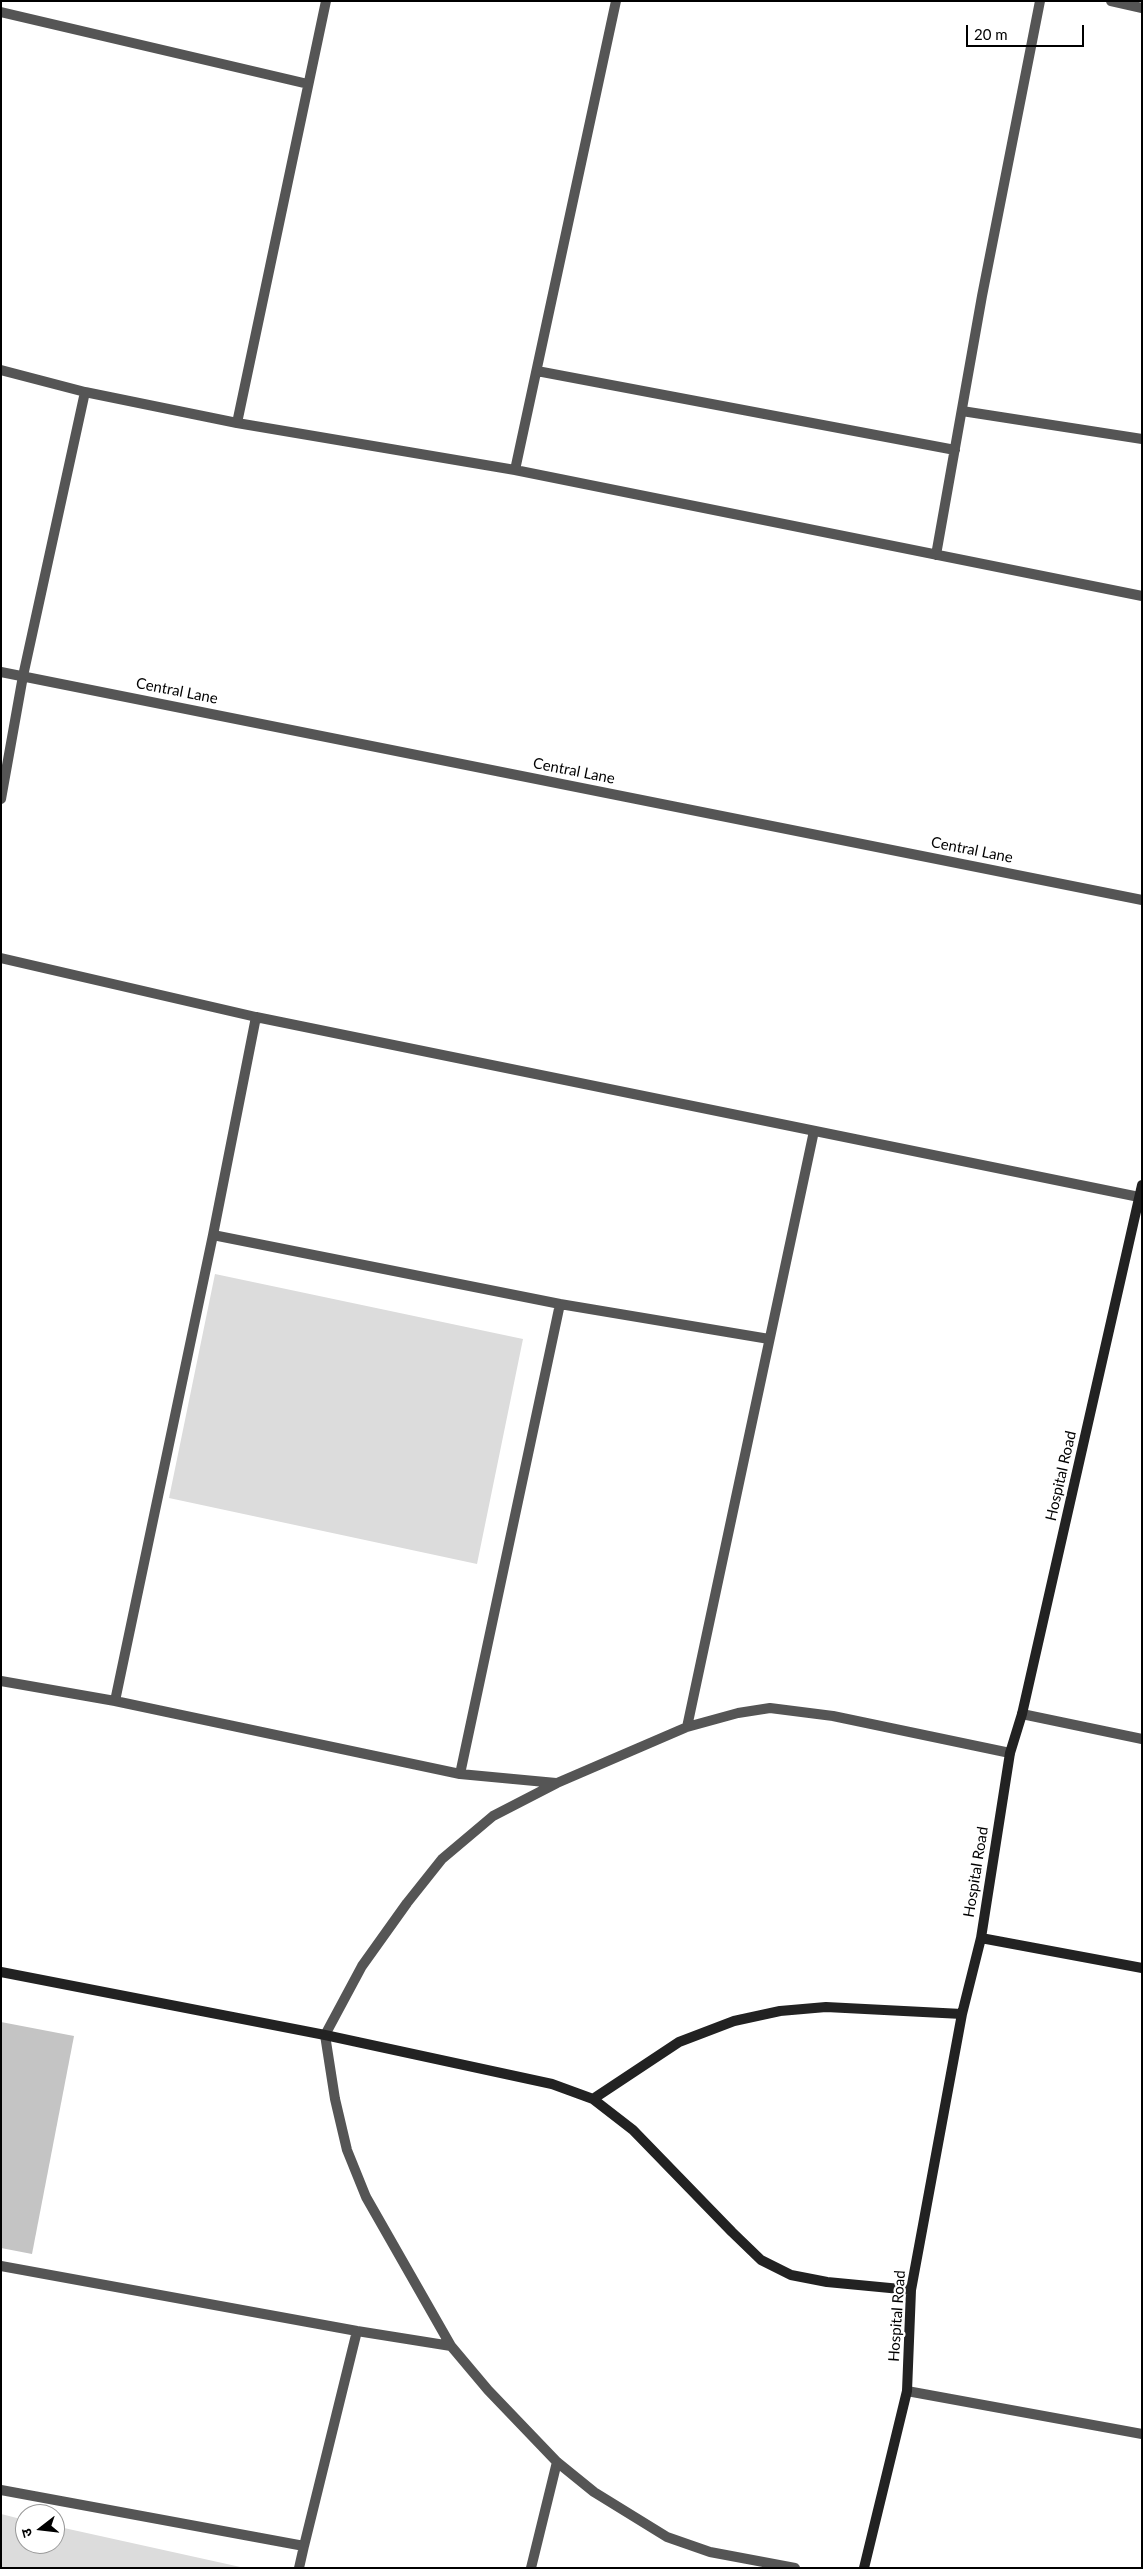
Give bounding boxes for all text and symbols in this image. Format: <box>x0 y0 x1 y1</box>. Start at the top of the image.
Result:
scale bar <box>968 15 1086 47</box>
text: 20 m <box>974 25 1008 43</box>
street label: Central Lane <box>135 674 219 708</box>
street label: Central Lane <box>532 754 616 788</box>
street label: Central Lane <box>930 833 1014 867</box>
street label: Hospital Road <box>1042 1429 1080 1523</box>
street label: Hospital Road <box>960 1825 992 1919</box>
street label: Hospital Road <box>885 2270 909 2362</box>
north arrow <box>15 2504 65 2554</box>
text: उ <box>17 2527 35 2539</box>

